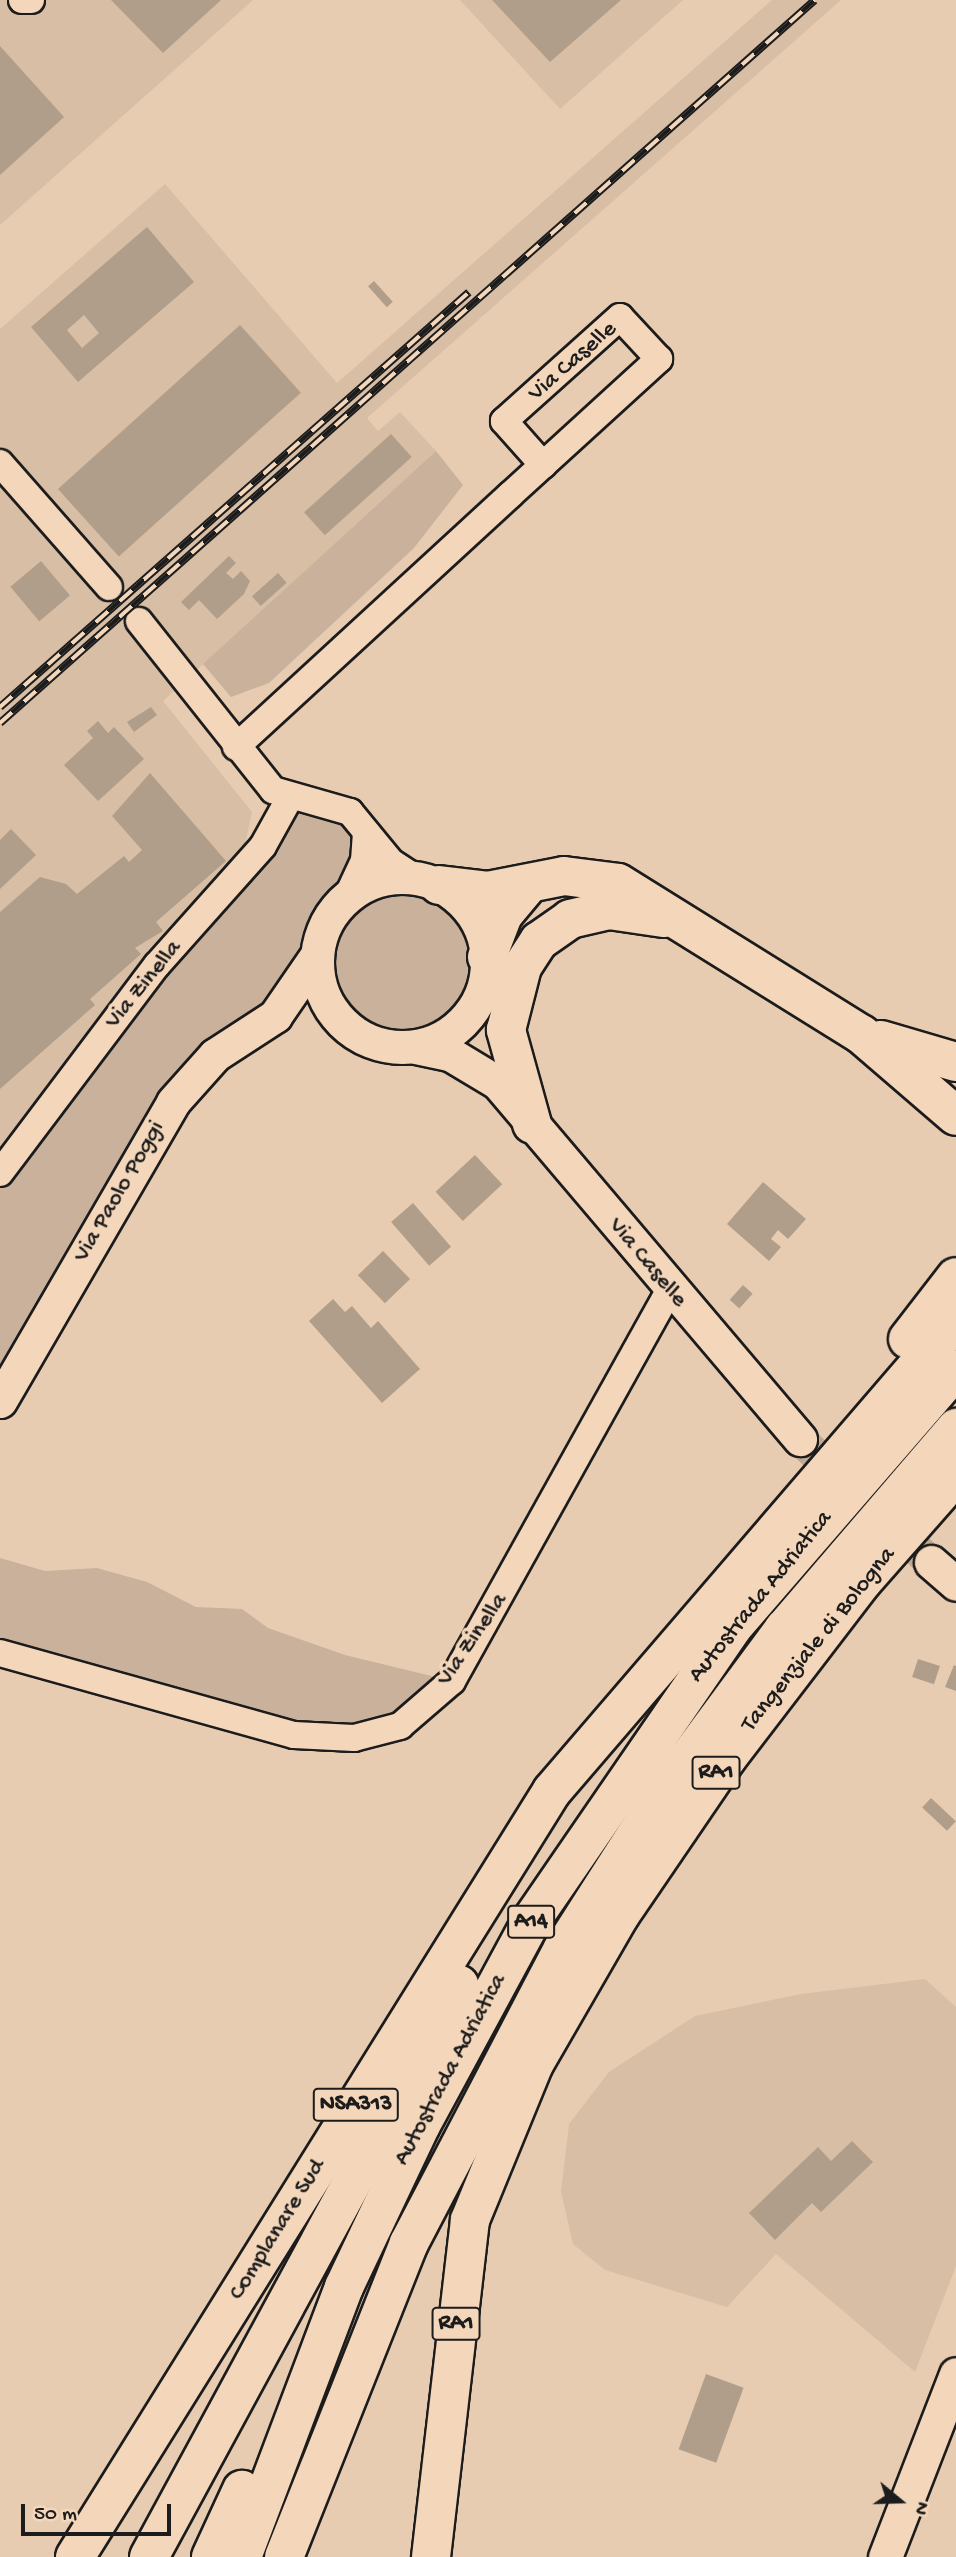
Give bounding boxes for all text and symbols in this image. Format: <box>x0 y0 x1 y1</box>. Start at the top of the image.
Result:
street label: Via Caselle <box>523 316 623 408</box>
street label: Via Zinella <box>99 935 189 1035</box>
street label: Via Paolo Poggi <box>68 1116 172 1268</box>
street label: Via Caselle <box>601 1212 693 1314</box>
street label: Autostrada Adriatica <box>683 1505 839 1689</box>
street label: Tangenziale di Bologna <box>736 1542 902 1738</box>
street label: Via Zinella <box>431 1588 515 1692</box>
road number: RA1 <box>692 1754 740 1792</box>
road number: A14 <box>506 1902 556 1941</box>
street label: Autostrada Adriatica <box>388 1969 514 2171</box>
road number: NSA313 <box>312 2086 400 2124</box>
street label: Complanare Sud <box>223 2154 333 2306</box>
road number: RA1 <box>432 2304 480 2344</box>
north arrow <box>865 2466 935 2536</box>
scale bar <box>24 2490 175 2534</box>
text: N <box>907 2498 933 2518</box>
text: 50 m <box>34 2503 77 2528</box>

